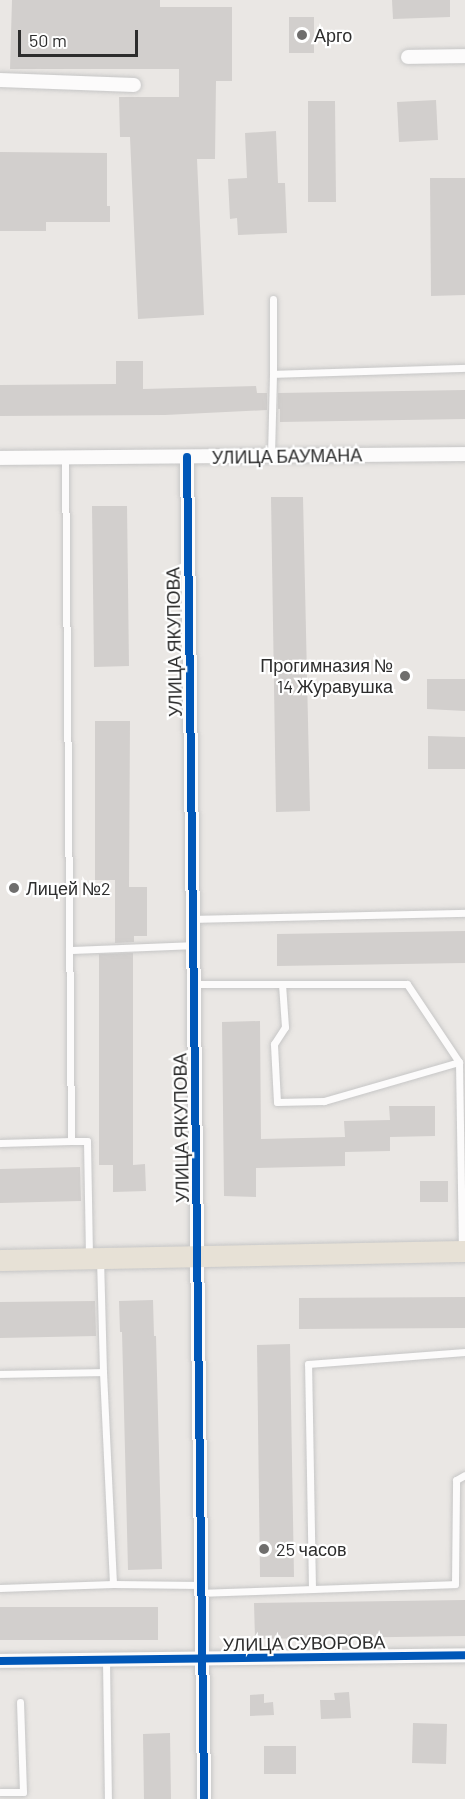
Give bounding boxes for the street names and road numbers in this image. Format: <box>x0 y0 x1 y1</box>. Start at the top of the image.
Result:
street label: УЛИЦА БАУМАНА <box>212 444 362 468</box>
street label: УЛИЦА ЯКУПОВА <box>162 567 186 717</box>
street label: УЛИЦА ЯКУПОВА <box>169 1053 193 1203</box>
street label: УЛИЦА СУВОРОВА <box>222 1631 386 1655</box>

